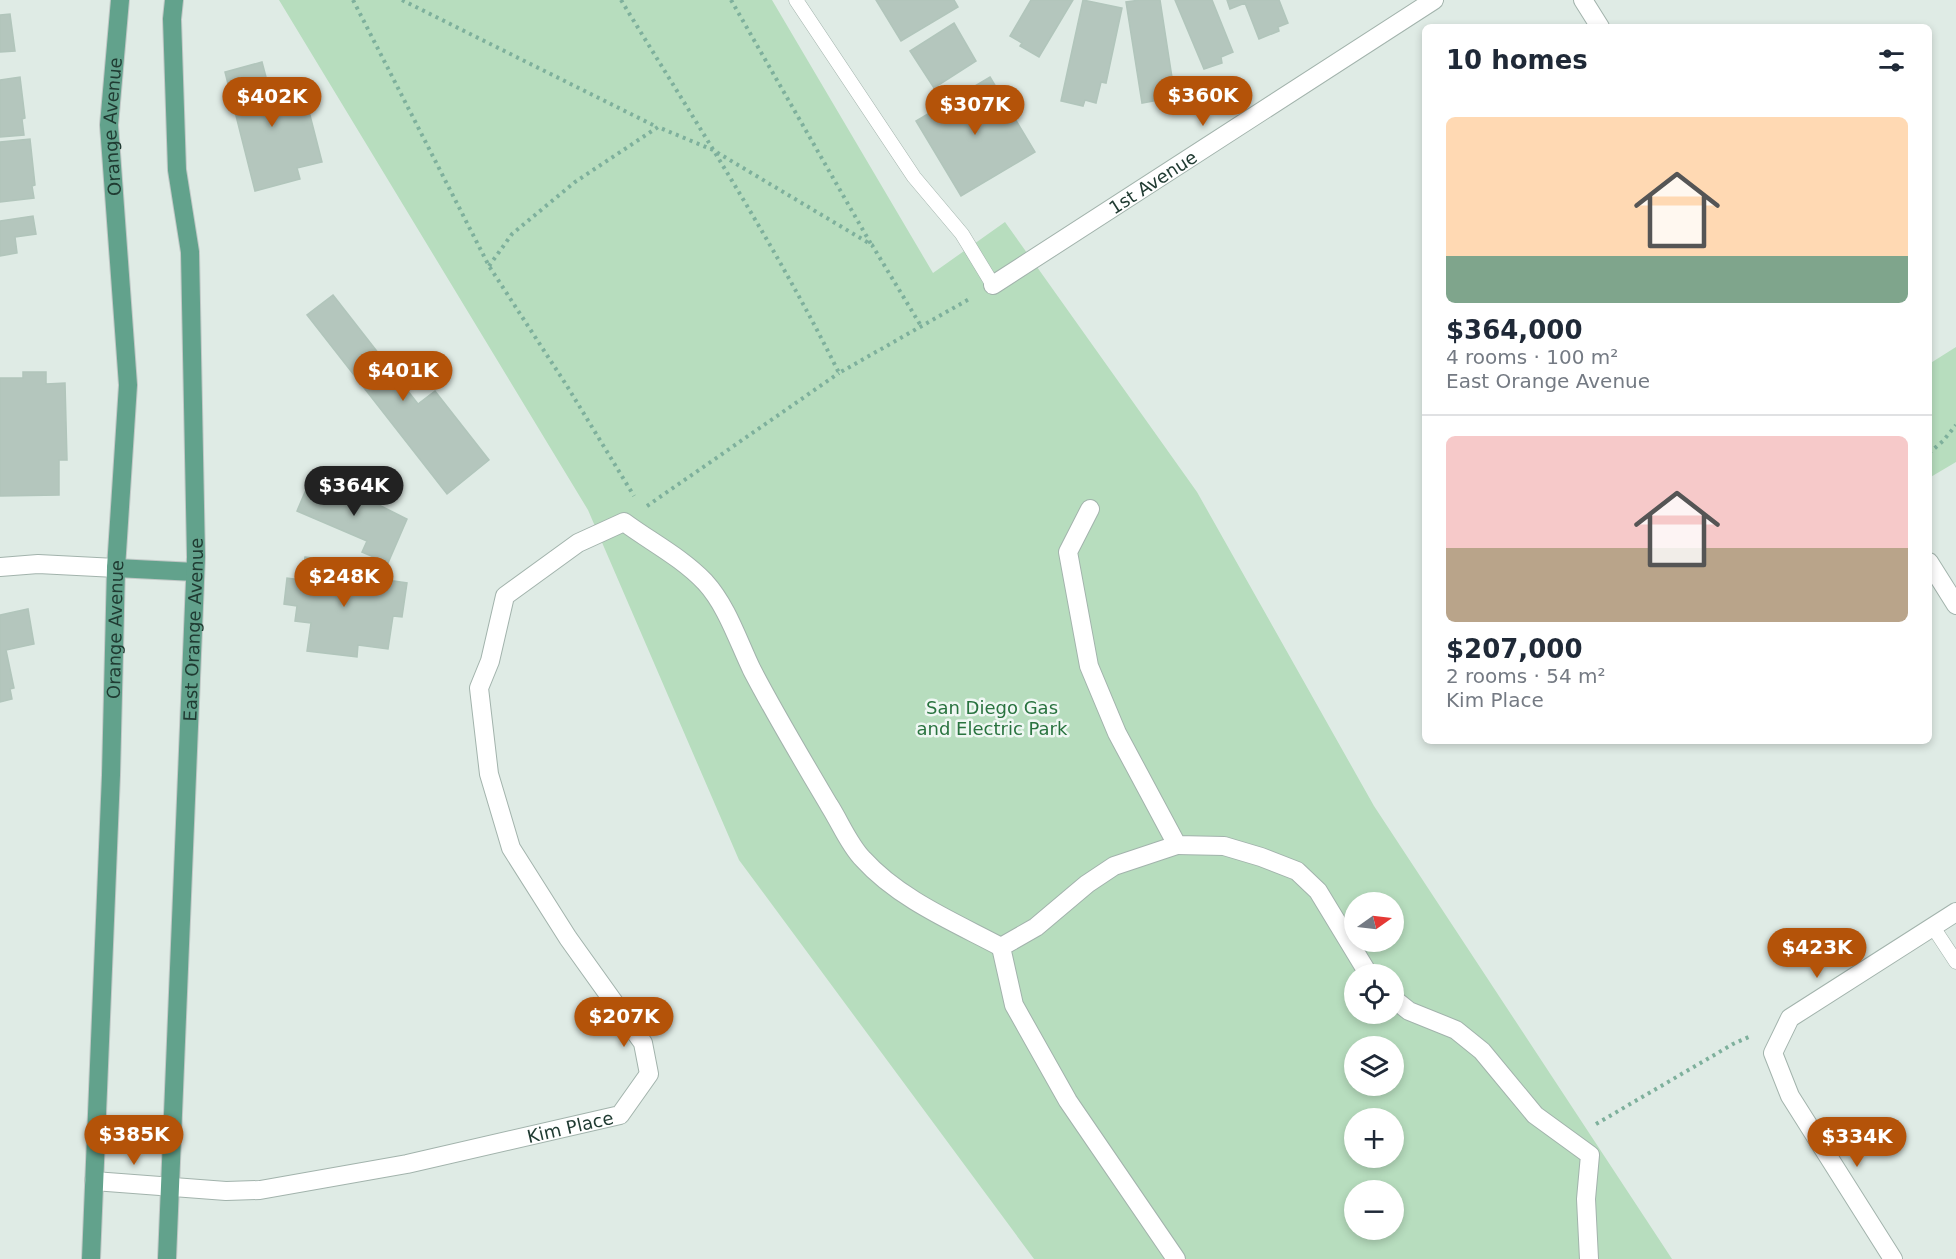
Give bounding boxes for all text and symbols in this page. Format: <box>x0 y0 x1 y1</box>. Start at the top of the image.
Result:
icon: filters <box>1875 44 1908 77</box>
text: 10 homes <box>1446 45 1588 75</box>
street label: Orange Avenue <box>98 56 125 197</box>
pin: $360K <box>1161 76 1245 127</box>
pin: $402K <box>230 77 314 128</box>
text: $360K <box>1167 83 1239 107</box>
text: $402K <box>236 84 308 108</box>
pin: $307K <box>933 85 1017 136</box>
text: $307K <box>939 92 1011 116</box>
street label: 1st Avenue <box>1105 146 1201 218</box>
icon: home <box>1623 156 1731 264</box>
text: $364,000 <box>1446 315 1583 345</box>
text: 4 rooms · 100 m² <box>1446 345 1618 369</box>
pin: $401K <box>361 351 445 402</box>
text: $401K <box>367 358 439 382</box>
text: East Orange Avenue <box>1446 369 1650 393</box>
pin: $364K <box>312 466 396 517</box>
text: $364K <box>318 473 390 497</box>
icon: home <box>1623 475 1731 583</box>
street label: East Orange Avenue <box>179 537 207 722</box>
pin: $248K <box>302 557 386 608</box>
street label: Orange Avenue <box>102 559 127 699</box>
text: $248K <box>308 564 380 588</box>
text: $207,000 <box>1446 634 1583 664</box>
text: 2 rooms · 54 m² <box>1446 664 1606 688</box>
text: Kim Place <box>1446 688 1544 712</box>
park label: San Diego Gas and Electric Park <box>917 697 1068 739</box>
north arrow <box>1344 892 1404 952</box>
map controls <box>1344 892 1404 1240</box>
pin: $423K <box>1775 928 1859 979</box>
text: $423K <box>1781 935 1853 959</box>
button: locate <box>1344 964 1404 1024</box>
pin: $207K <box>582 997 666 1048</box>
text: $207K <box>588 1004 660 1028</box>
button: layers <box>1344 1036 1404 1096</box>
street label: Kim Place <box>525 1106 615 1147</box>
button: + <box>1344 1108 1404 1168</box>
pin: $385K <box>92 1115 176 1166</box>
pin: $334K <box>1815 1117 1899 1168</box>
text: $385K <box>98 1122 170 1146</box>
text: $334K <box>1821 1124 1893 1148</box>
button: − <box>1344 1180 1404 1240</box>

